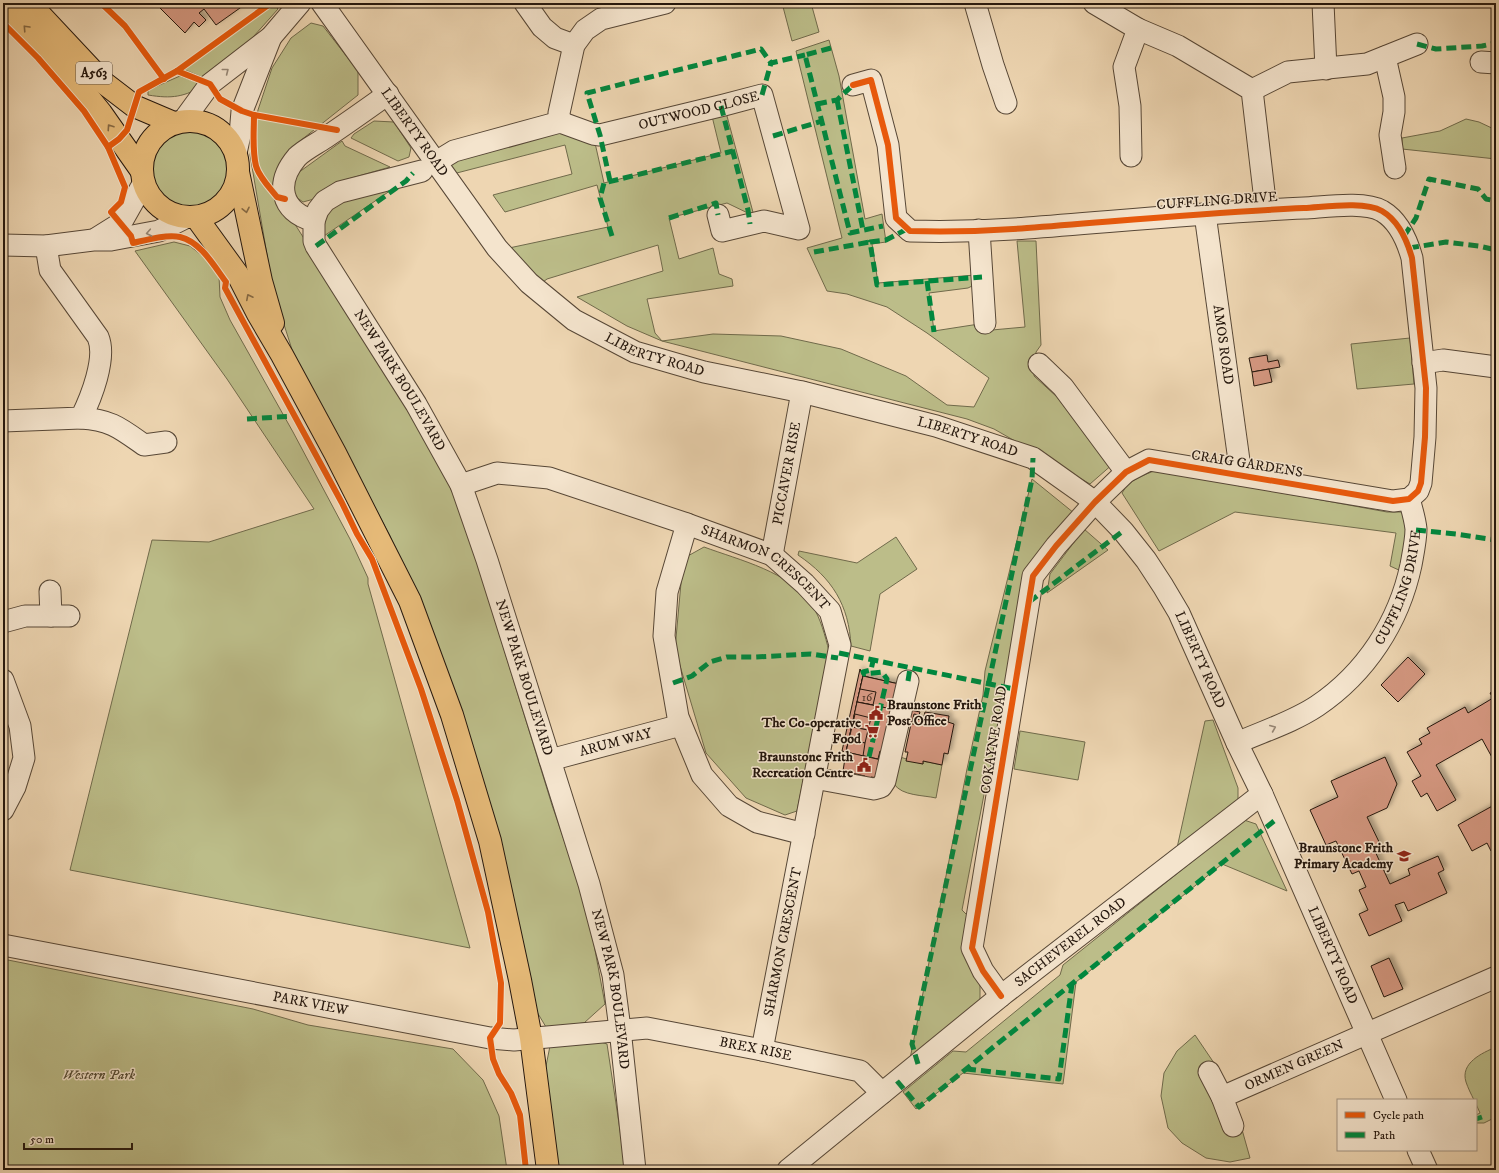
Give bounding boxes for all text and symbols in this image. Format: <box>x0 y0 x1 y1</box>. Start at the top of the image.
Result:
one-way arrow <box>23 25 31 33</box>
road number: A563 <box>76 62 112 84</box>
one-way arrow <box>222 69 229 76</box>
street label: LIBERTY ROAD <box>377 85 452 180</box>
street label: OUTWOOD CLOSE <box>637 87 761 134</box>
one-way arrow <box>108 124 115 131</box>
street label: CUFFLING DRIVE <box>1156 188 1278 214</box>
one-way arrow <box>242 206 250 213</box>
one-way arrow <box>146 228 152 236</box>
one-way arrow <box>246 294 254 301</box>
street label: AMOS ROAD <box>1209 304 1237 386</box>
street label: NEW PARK BOULEVARD <box>350 306 449 454</box>
street label: LIBERTY ROAD <box>602 329 706 381</box>
street label: LIBERTY ROAD <box>915 413 1020 461</box>
street label: PICCAVER RISE <box>769 420 805 526</box>
street label: CRAIG GARDENS <box>1190 446 1304 482</box>
street label: SHARMON CRESCENT <box>699 521 834 614</box>
street label: CUFFLING DRIVE <box>1371 529 1425 649</box>
street label: NEW PARK BOULEVARD <box>491 597 557 758</box>
street label: LIBERTY ROAD <box>1170 608 1229 711</box>
street label: COKAYNE ROAD <box>977 685 1011 795</box>
house number: 16 <box>862 690 873 705</box>
place label: Braunstone Frith Post Office <box>887 696 982 730</box>
public building icon: Braunstone Frith Post Office <box>868 705 884 721</box>
place label: The Co-operative Food <box>761 714 862 748</box>
supermarket icon: The Co-operative Food <box>864 723 880 739</box>
street label: ARUM WAY <box>577 724 654 761</box>
one-way arrow <box>1270 724 1277 732</box>
place label: Braunstone Frith Recreation Centre <box>752 748 854 782</box>
public building icon: Braunstone Frith Recreation Centre <box>856 757 872 773</box>
place label: Braunstone Frith Primary Academy <box>1294 839 1394 873</box>
school or university icon: Braunstone Frith Primary Academy <box>1396 848 1412 864</box>
street label: SHARMON CRESCENT <box>760 866 806 1018</box>
street label: SACHEVEREL ROAD <box>1011 893 1130 991</box>
street label: LIBERTY ROAD <box>1303 904 1362 1007</box>
street label: NEW PARK BOULEVARD <box>587 907 633 1070</box>
street label: PARK VIEW <box>271 988 350 1020</box>
street label: BREX RISE <box>718 1033 794 1065</box>
street label: ORMEN GREEN <box>1242 1035 1347 1095</box>
park label: Western Park <box>63 1066 135 1084</box>
legend <box>1337 1099 1477 1151</box>
text: Cycle path <box>1373 1108 1425 1123</box>
scale bar <box>24 1125 132 1151</box>
text: Path <box>1373 1128 1396 1143</box>
text: 50 m <box>30 1132 54 1147</box>

